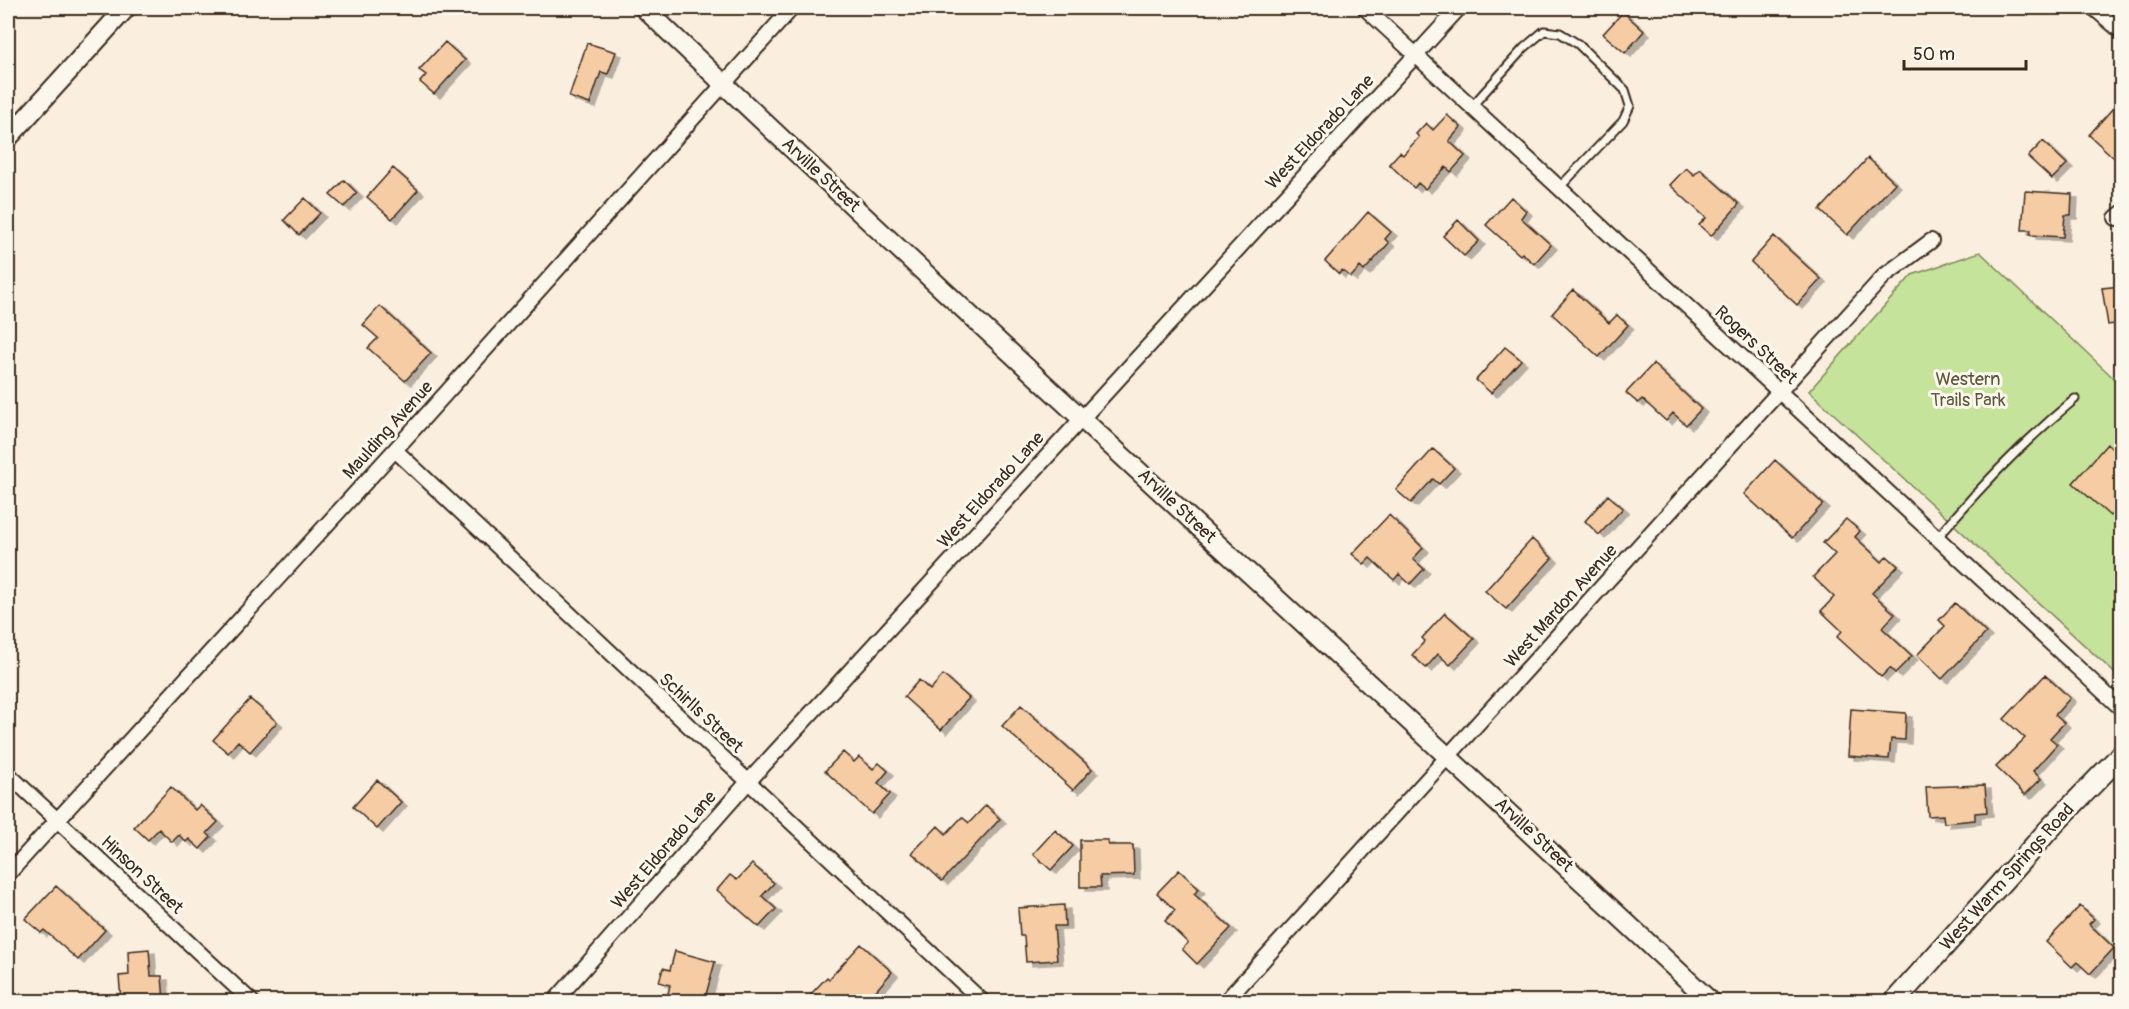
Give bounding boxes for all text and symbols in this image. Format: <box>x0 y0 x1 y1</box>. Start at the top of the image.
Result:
scale bar <box>1904 33 2026 71</box>
text: 50 m <box>1913 43 1955 66</box>
street label: West Eldorado Lane <box>1261 70 1379 194</box>
street label: Arville Street <box>777 133 866 218</box>
street label: Rogers Street <box>1710 301 1803 390</box>
park label: Western Trails Park <box>1930 368 2006 412</box>
street label: Maulding Avenue <box>338 376 438 484</box>
street label: West Eldorado Lane <box>933 427 1050 553</box>
street label: Arville Street <box>1133 464 1222 549</box>
street label: West Mardon Avenue <box>1500 539 1623 672</box>
street label: Schirlls Street <box>654 668 749 758</box>
street label: West Eldorado Lane <box>606 786 722 914</box>
street label: Arville Street <box>1490 793 1579 878</box>
street label: West Warm Springs Road <box>1935 799 2079 955</box>
street label: Hinson Street <box>96 831 189 920</box>

